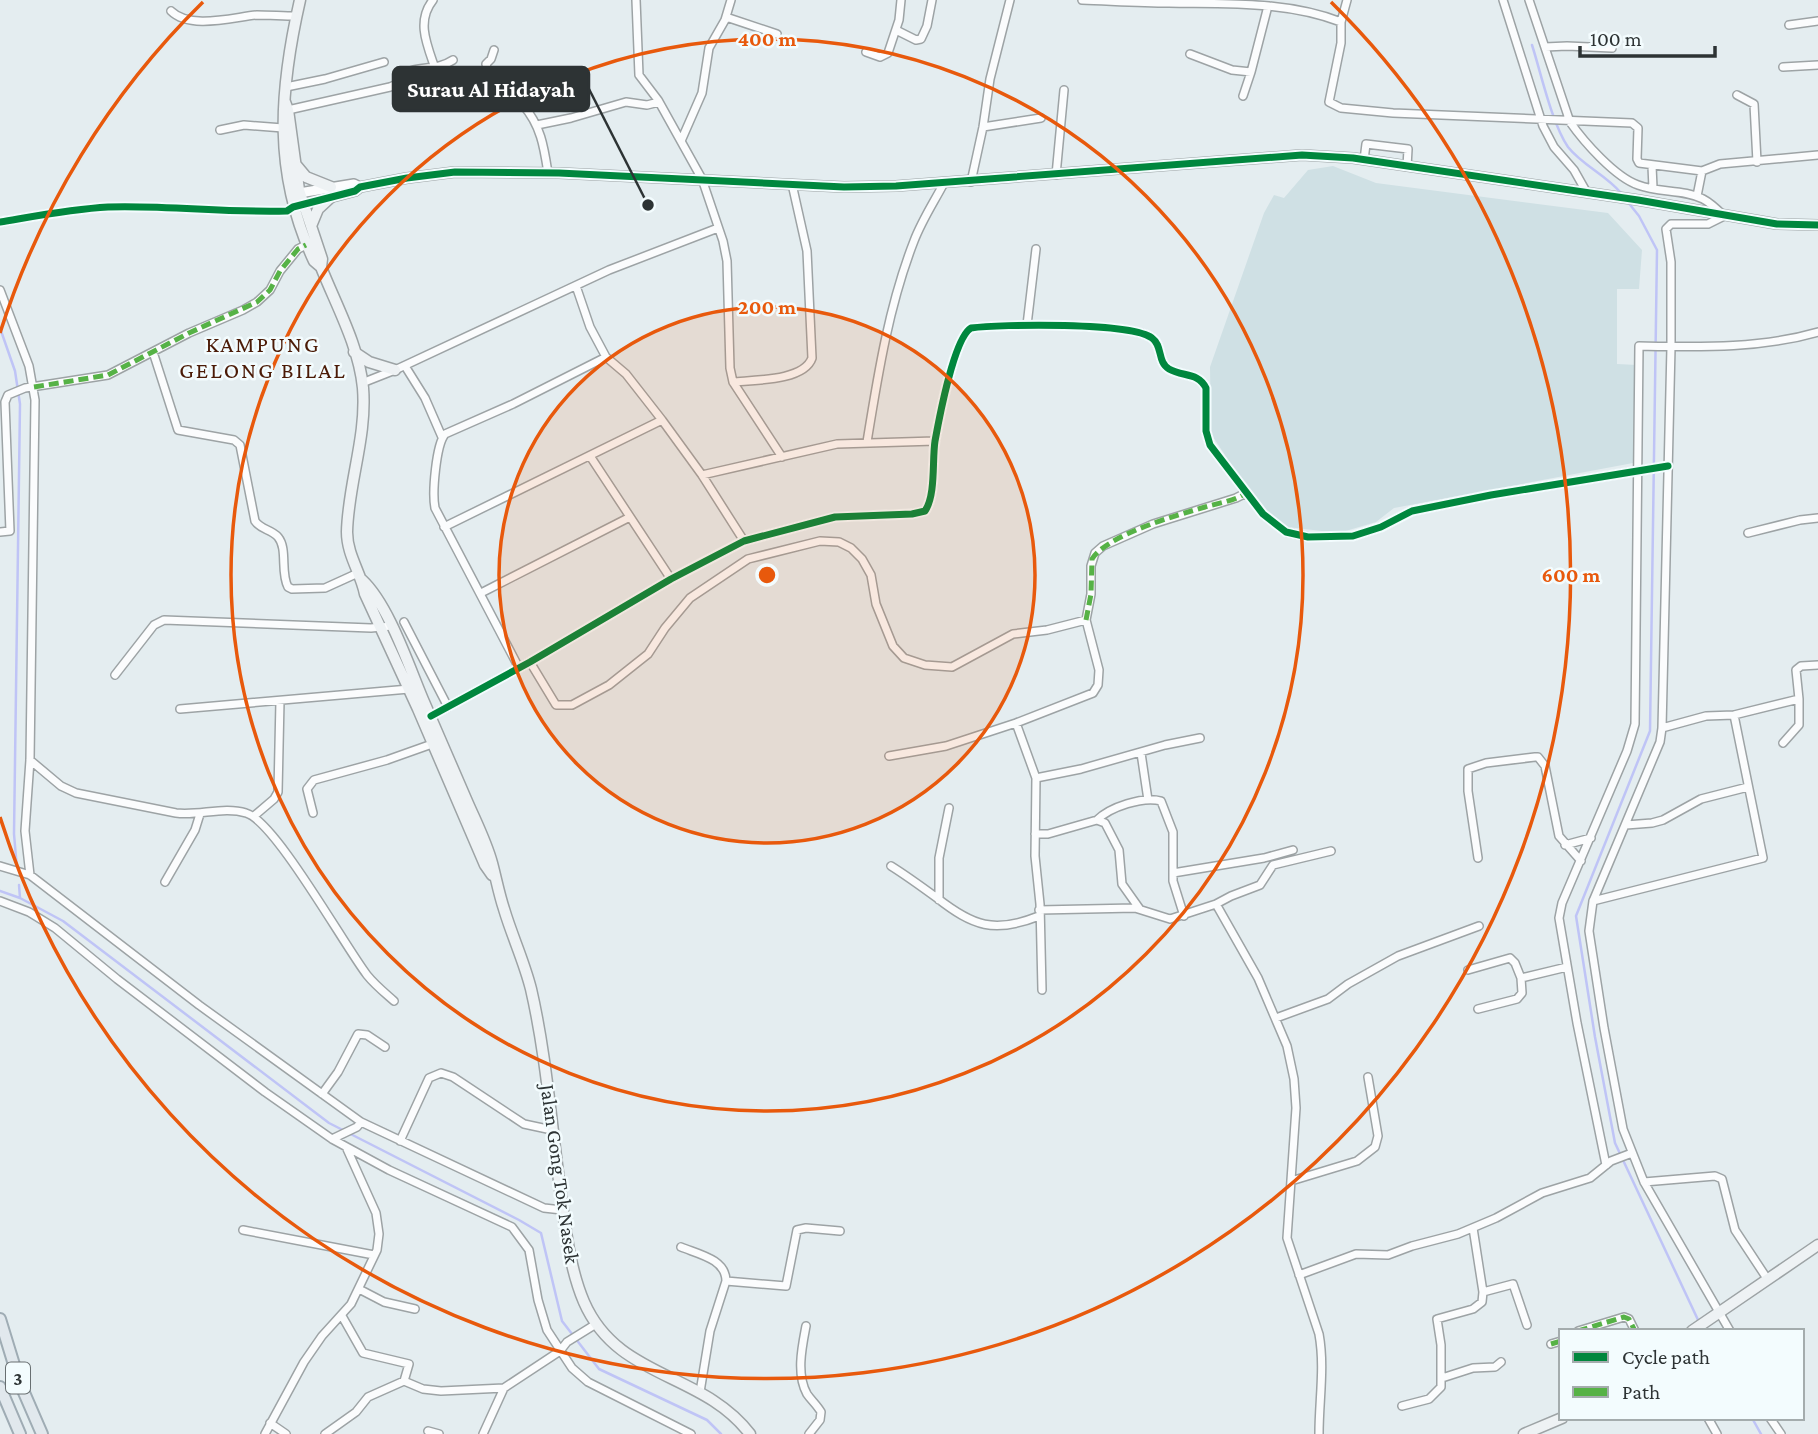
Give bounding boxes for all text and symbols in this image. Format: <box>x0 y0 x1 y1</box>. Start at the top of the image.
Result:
scale bar <box>1580 14 1715 58</box>
text: 400 m <box>738 27 797 51</box>
text: 100 m <box>1590 27 1642 51</box>
callout: Surau Al Hidayah <box>393 67 589 111</box>
text: Surau Al Hidayah <box>407 76 575 102</box>
text: 200 m <box>738 295 796 319</box>
district label: KAMPUNG GELONG BILAL <box>179 331 347 383</box>
centre of rings <box>755 563 779 587</box>
text: 600 m <box>1542 563 1601 587</box>
street label: Jalan Gong Tok Nasek <box>535 1081 585 1265</box>
legend <box>1559 1329 1804 1420</box>
text: Cycle path <box>1622 1345 1710 1369</box>
road number: 3 <box>6 1362 30 1394</box>
text: Path <box>1622 1380 1660 1404</box>

